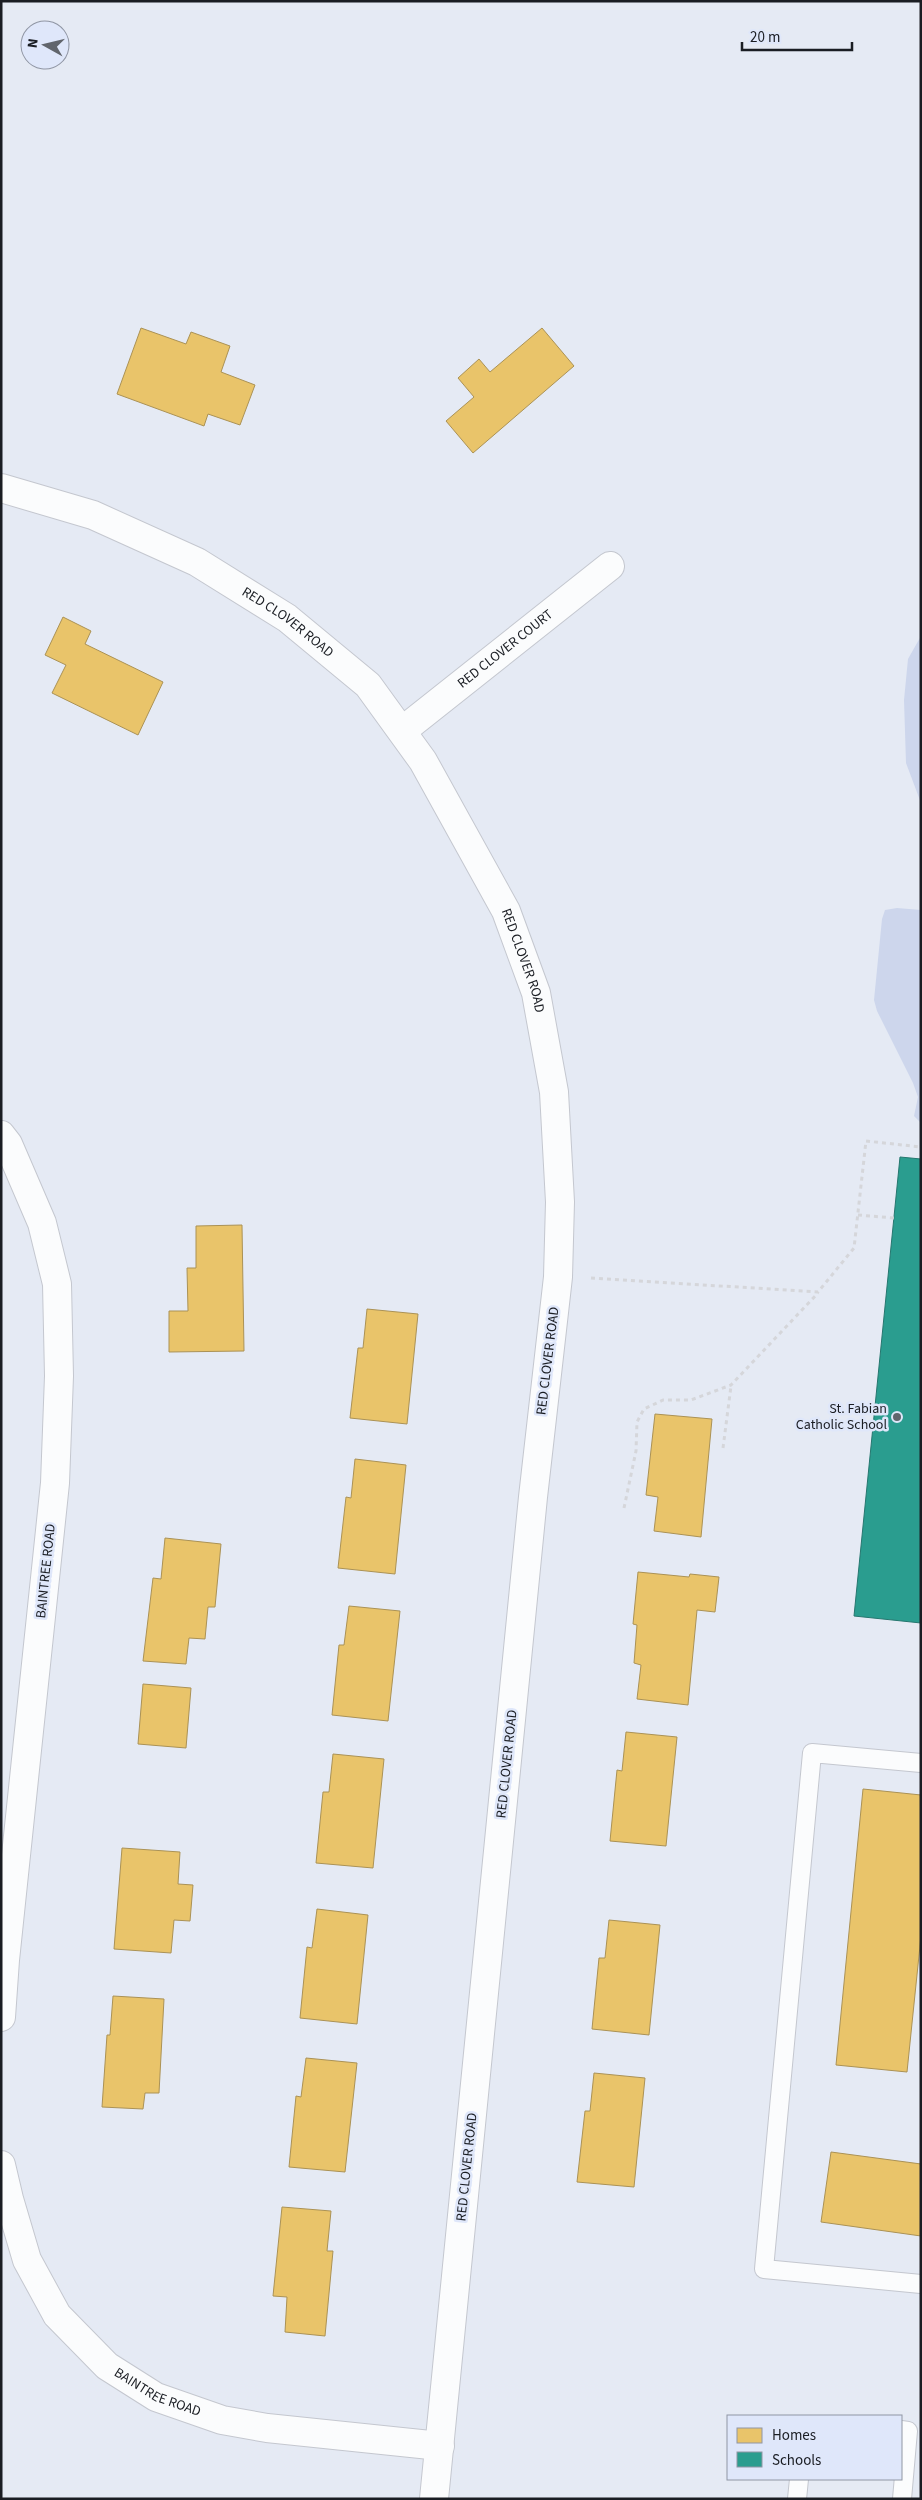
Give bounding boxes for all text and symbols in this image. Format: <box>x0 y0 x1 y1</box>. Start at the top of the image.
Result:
north arrow <box>20 20 70 70</box>
scale bar <box>742 20 852 52</box>
text: 20 m <box>750 27 780 48</box>
text: N <box>23 37 44 49</box>
street label: RED CLOVER ROAD <box>238 582 338 662</box>
street label: RED CLOVER COURT <box>453 604 558 693</box>
street label: RED CLOVER ROAD <box>496 906 549 1014</box>
street label: RED CLOVER ROAD <box>531 1306 565 1416</box>
place label: St. Fabian Catholic School <box>796 1399 887 1435</box>
marker: St. Fabian Catholic School <box>891 1411 903 1423</box>
street label: BAINTREE ROAD <box>31 1523 61 1619</box>
street label: RED CLOVER ROAD <box>491 1709 523 1819</box>
street label: RED CLOVER ROAD <box>451 2112 483 2222</box>
street label: BAINTREE ROAD <box>110 2363 204 2422</box>
legend <box>727 2415 902 2480</box>
text: Homes <box>772 2425 816 2446</box>
text: Schools <box>772 2450 821 2471</box>

